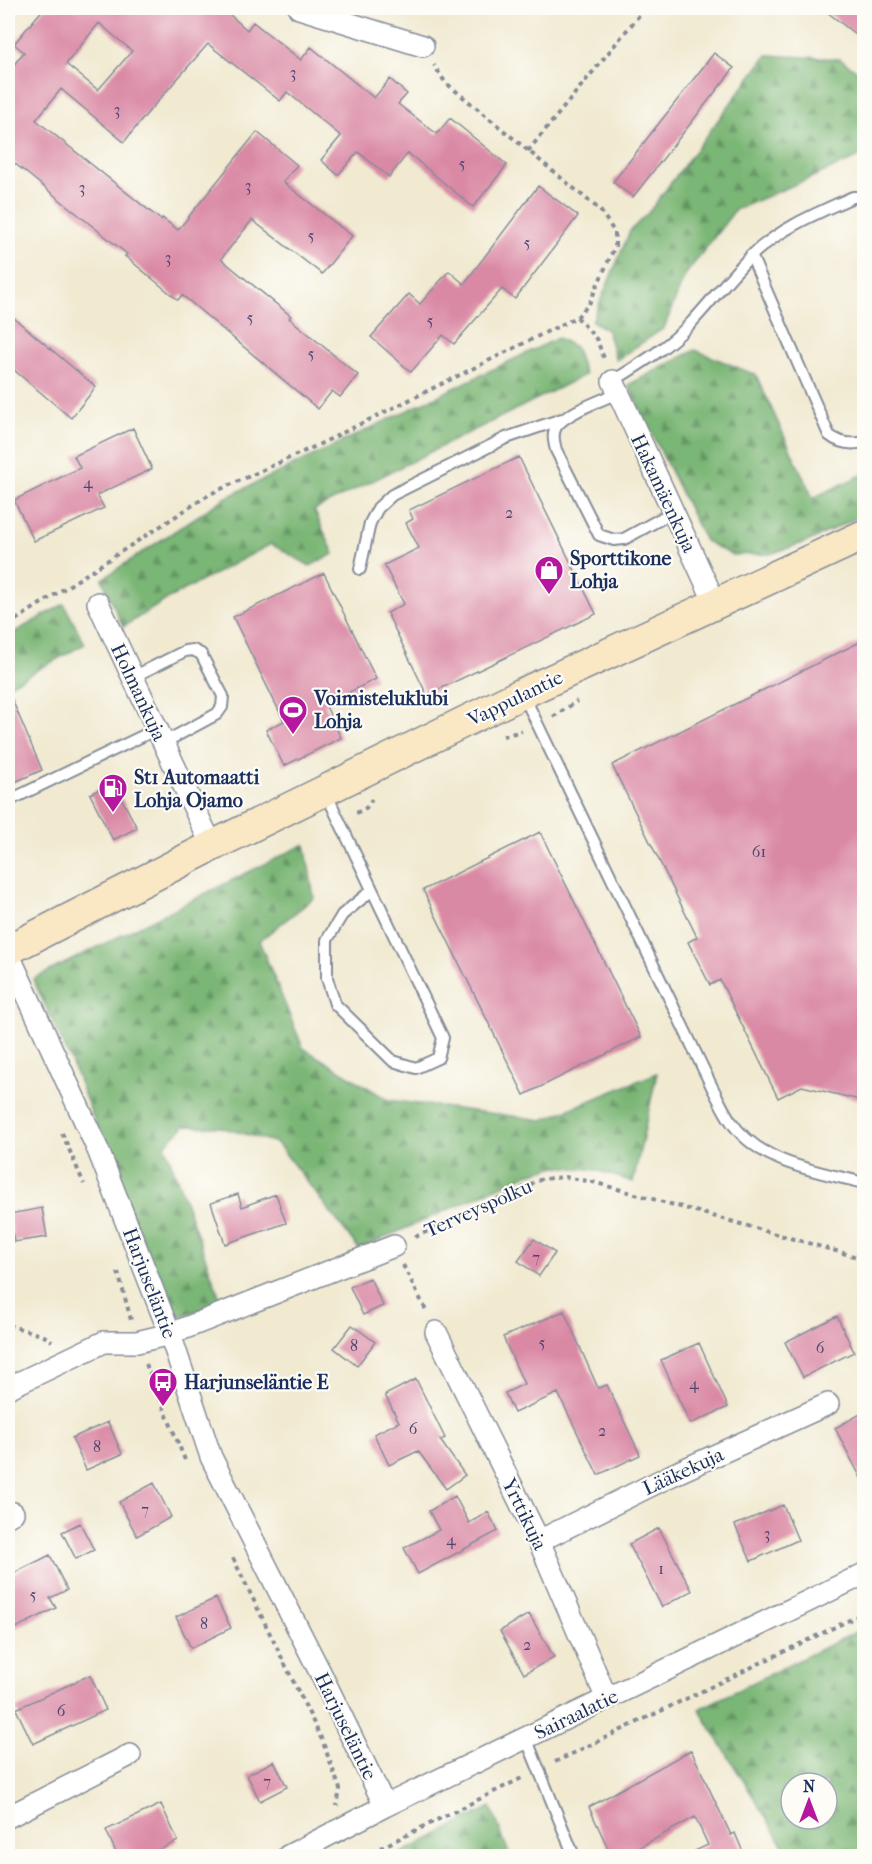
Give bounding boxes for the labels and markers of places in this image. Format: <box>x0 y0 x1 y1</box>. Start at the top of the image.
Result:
place label: Sporttikone Lohja <box>570 547 671 593</box>
shop icon: Sporttikone Lohja <box>533 554 565 596</box>
place label: Voimisteluklubi Lohja <box>313 687 450 733</box>
sports icon: Voimisteluklubi Lohja <box>277 694 309 736</box>
place label: St1 Automaatti Lohja Ojamo <box>134 766 261 812</box>
fuel station icon: St1 Automaatti Lohja Ojamo <box>97 772 129 814</box>
bus stop icon: Harjunseläntie E <box>147 1366 179 1408</box>
place label: Harjunseläntie E <box>184 1371 329 1394</box>

